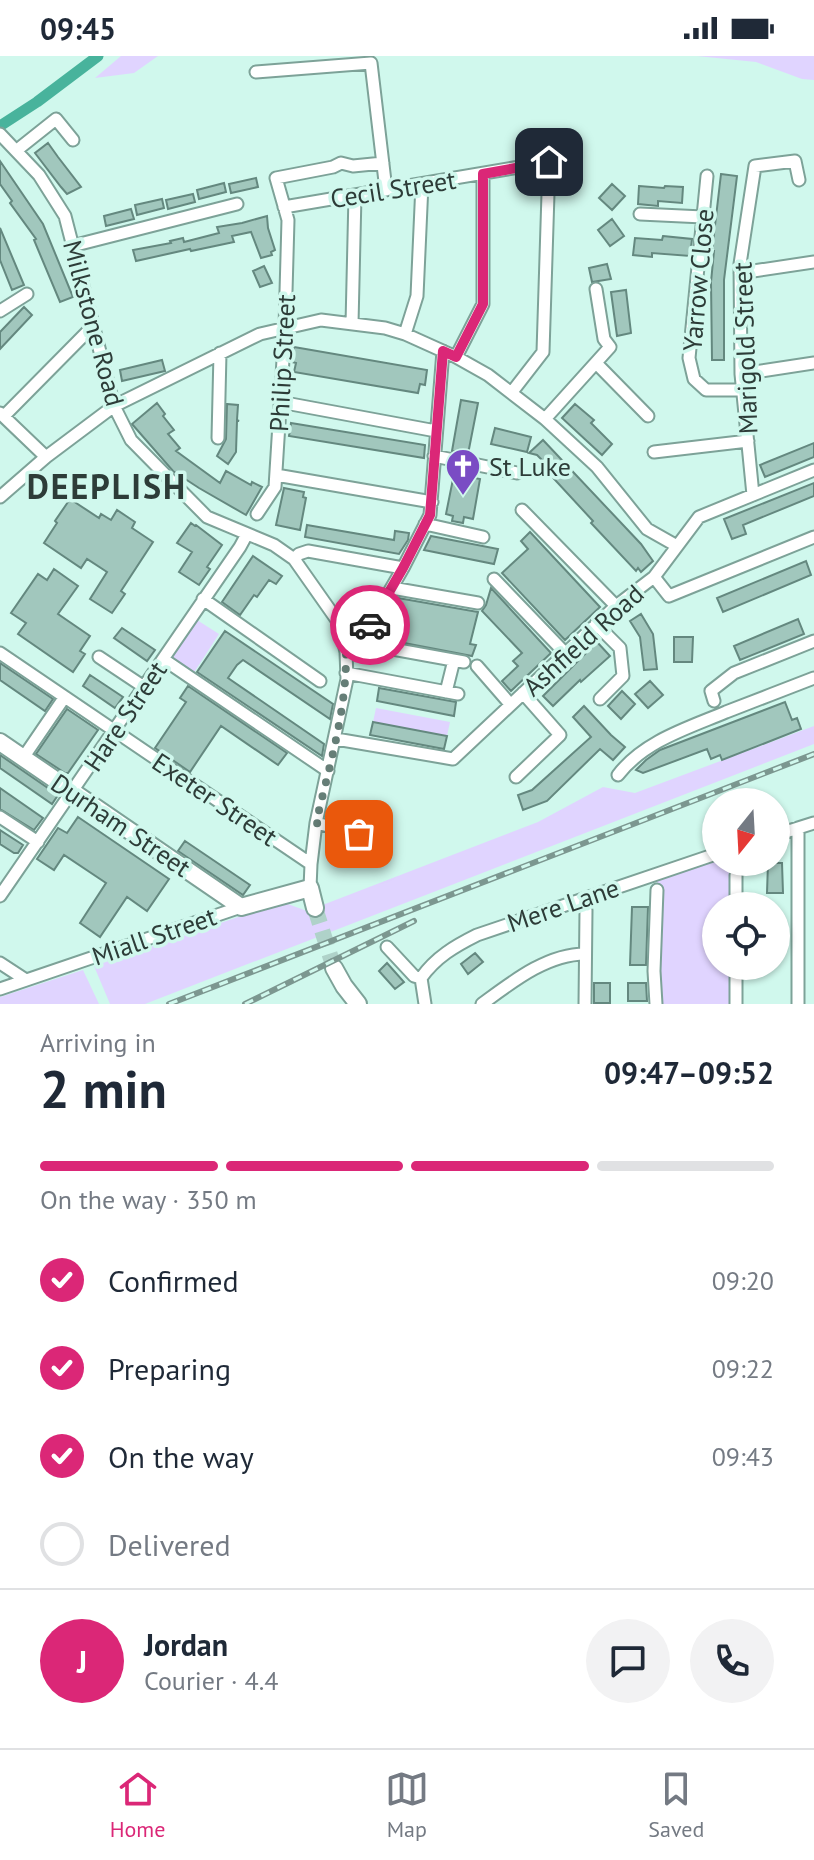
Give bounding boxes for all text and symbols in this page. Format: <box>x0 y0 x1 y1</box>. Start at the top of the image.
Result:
text: 09:45 <box>40 9 116 48</box>
pin <box>515 128 583 196</box>
icon: home <box>527 140 571 184</box>
street label: Cecil Street <box>328 163 458 215</box>
street label: Yarrow Close <box>675 207 721 353</box>
street label: Milkstone Road <box>56 236 132 410</box>
street label: Marigold Street <box>726 261 764 435</box>
street label: Philip Street <box>262 293 302 433</box>
church icon: St Luke <box>444 447 482 497</box>
place label: St Luke <box>489 450 571 483</box>
district label: DEEPLISH <box>27 464 187 508</box>
street label: Ashfield Road <box>516 577 650 703</box>
courier <box>330 585 410 665</box>
icon: car <box>348 603 392 647</box>
street label: Hare Street <box>76 654 174 777</box>
street label: Exeter Street <box>146 745 284 853</box>
street label: Durham Street <box>45 766 197 884</box>
north arrow <box>702 788 790 876</box>
map controls <box>702 788 790 980</box>
pin <box>325 800 393 868</box>
icon: bag <box>337 812 381 856</box>
street label: Mere Lane <box>503 871 623 939</box>
button: locate <box>702 892 790 980</box>
street label: Miall Street <box>88 899 221 973</box>
text: Arriving in <box>40 1026 156 1059</box>
text: 09:47–09:52 <box>604 1053 774 1092</box>
text: 2 min <box>40 1055 167 1122</box>
text: On the way · 350 m <box>40 1183 257 1216</box>
icon: check <box>40 1258 84 1302</box>
text: Confirmed <box>108 1261 239 1300</box>
text: 09:20 <box>712 1264 774 1297</box>
icon: check <box>40 1346 84 1390</box>
text: Preparing <box>108 1349 231 1388</box>
text: 09:22 <box>712 1352 774 1385</box>
icon: check <box>40 1434 84 1478</box>
text: On the way <box>108 1437 254 1476</box>
text: 09:43 <box>712 1440 774 1473</box>
text: Delivered <box>108 1525 231 1564</box>
button: chat <box>586 1619 670 1703</box>
button: phone <box>690 1619 774 1703</box>
text: Jordan <box>144 1625 228 1664</box>
text: J <box>77 1642 87 1681</box>
text: Courier · 4.4 <box>144 1664 278 1697</box>
tab: Home <box>110 1767 165 1843</box>
tab: Map <box>385 1767 429 1843</box>
tab: Saved <box>648 1767 704 1843</box>

